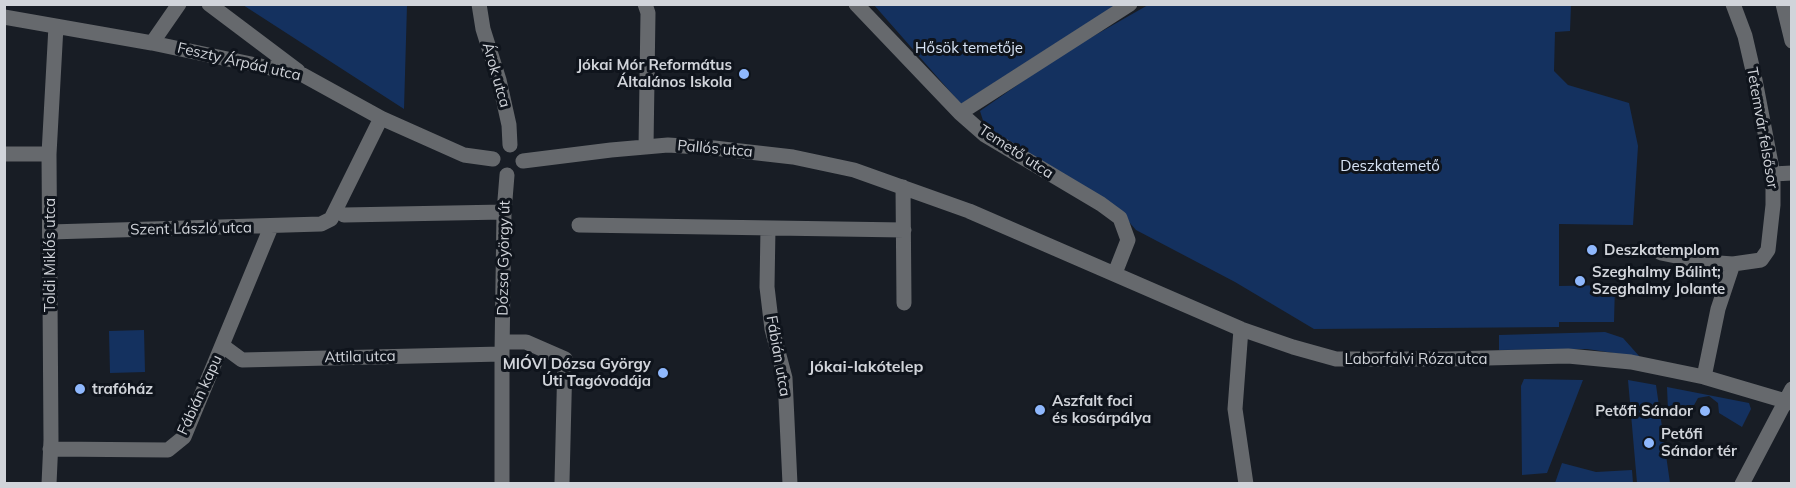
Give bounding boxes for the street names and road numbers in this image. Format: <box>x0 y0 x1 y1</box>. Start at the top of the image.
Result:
street label: Feszty Árpád utca <box>175 39 303 85</box>
street label: Árok utca <box>478 40 514 110</box>
street label: Tetemvár felsősor <box>1742 66 1782 190</box>
street label: Temető utca <box>975 121 1057 183</box>
street label: Pallós utca <box>677 137 753 161</box>
street label: Toldi Miklós utca <box>41 198 59 312</box>
street label: Dózsa György út <box>494 200 514 316</box>
street label: Szent László utca <box>130 219 252 239</box>
street label: Fábián utca <box>762 314 794 398</box>
street label: Attila utca <box>324 347 396 367</box>
street label: Laborfalvi Róza utca <box>1344 350 1488 368</box>
street label: Fábián kapu <box>174 352 226 438</box>

